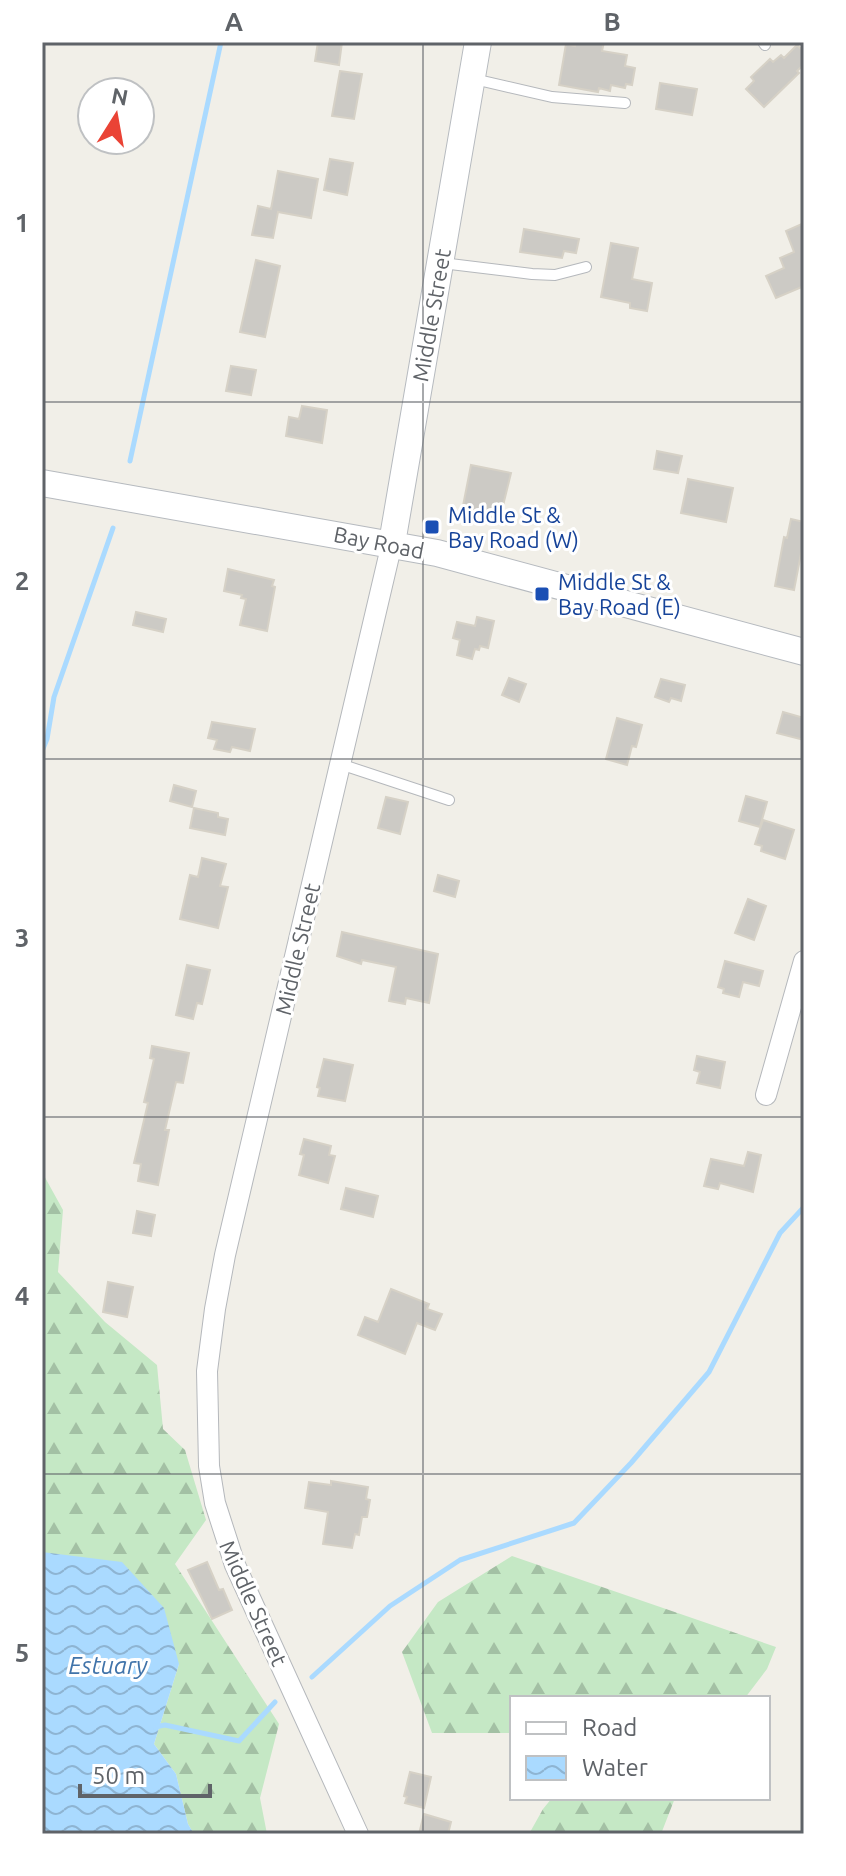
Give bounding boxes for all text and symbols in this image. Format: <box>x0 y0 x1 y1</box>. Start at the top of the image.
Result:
text: A <box>225 7 244 36</box>
text: B <box>603 7 621 36</box>
north arrow <box>76 76 156 156</box>
text: N <box>109 82 130 110</box>
text: 1 <box>15 208 29 237</box>
street label: Middle Street <box>407 246 455 383</box>
place label: Middle St & Bay Road (W) <box>448 502 579 553</box>
marker: Middle St & Bay Road (W) <box>423 518 441 536</box>
street label: Bay Road <box>332 521 426 563</box>
text: 2 <box>15 566 29 595</box>
place label: Middle St & Bay Road (E) <box>558 569 681 620</box>
marker: Middle St & Bay Road (E) <box>533 585 551 603</box>
street label: Middle Street <box>270 880 324 1017</box>
text: 3 <box>15 923 29 952</box>
text: 4 <box>15 1281 29 1310</box>
street label: Middle Street <box>215 1536 293 1670</box>
text: 5 <box>15 1638 29 1667</box>
water label: Estuary <box>69 1652 148 1679</box>
legend <box>510 1696 770 1800</box>
text: Road <box>582 1714 637 1741</box>
scale bar <box>80 1748 210 1798</box>
text: Water <box>582 1754 648 1781</box>
text: 50 m <box>92 1762 145 1789</box>

